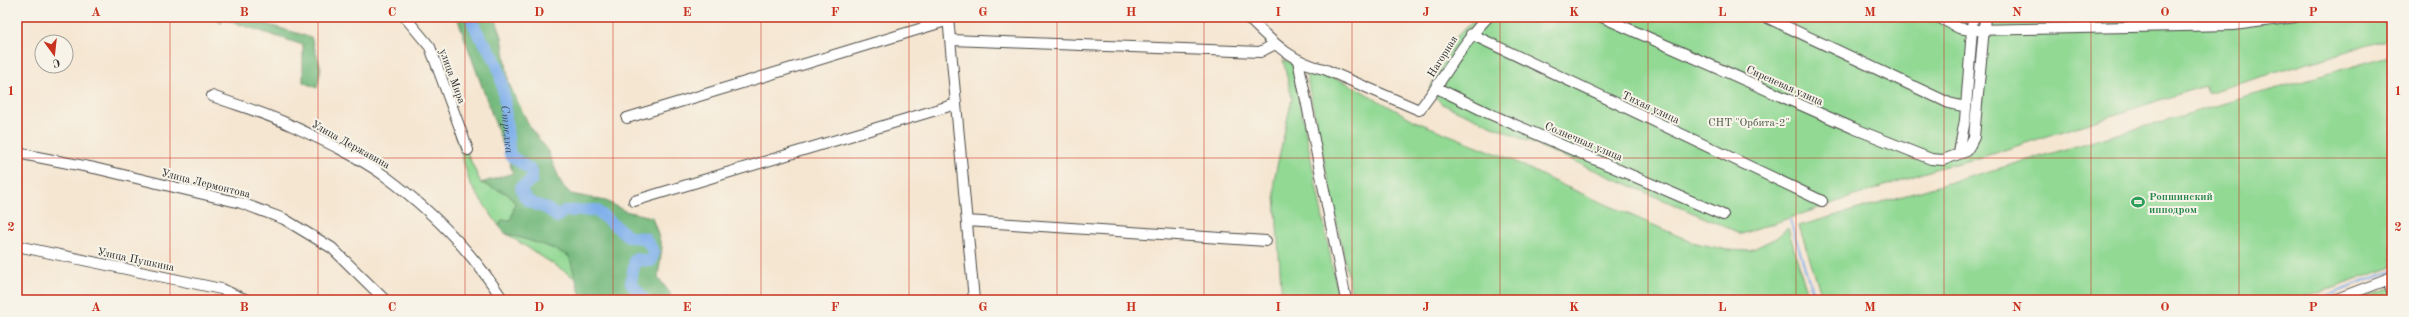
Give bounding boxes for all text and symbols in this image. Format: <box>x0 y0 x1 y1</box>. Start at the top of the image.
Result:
text: A <box>91 6 101 19</box>
text: B <box>239 6 249 19</box>
text: C <box>388 6 396 19</box>
text: D <box>534 6 544 19</box>
text: E <box>683 6 692 19</box>
text: F <box>831 6 840 19</box>
text: G <box>978 6 988 19</box>
text: H <box>1126 6 1137 19</box>
text: I <box>1275 6 1281 19</box>
text: J <box>1422 6 1430 19</box>
text: K <box>1569 6 1579 19</box>
text: L <box>1718 6 1727 19</box>
text: M <box>1864 6 1876 19</box>
text: N <box>2012 6 2022 19</box>
text: O <box>2160 6 2170 19</box>
text: P <box>2308 6 2318 19</box>
north arrow <box>34 34 74 74</box>
street label: Нагорная <box>1426 34 1460 79</box>
street label: улица Мира <box>437 48 467 106</box>
text: С <box>51 56 61 68</box>
street label: Сиреневая улица <box>1744 65 1825 108</box>
text: 1 <box>7 85 15 98</box>
text: 1 <box>2394 85 2402 98</box>
street label: Тихая улица <box>1620 90 1681 127</box>
water label: Стрелка <box>498 105 515 155</box>
park label: СНТ "Орбита-2" <box>1708 118 1790 129</box>
street label: Улица Державина <box>309 119 392 172</box>
street label: Солнечная улица <box>1543 121 1624 164</box>
street label: Улица Лермонтова <box>160 168 252 201</box>
place label: Ропшинский ипподром <box>2149 192 2213 216</box>
sports icon: Ропшинский ипподром <box>2130 194 2146 210</box>
text: 2 <box>7 221 15 234</box>
text: 2 <box>2394 221 2402 234</box>
street label: Улица Пушкина <box>96 247 176 274</box>
text: A <box>91 301 101 314</box>
text: B <box>239 301 249 314</box>
text: C <box>388 301 396 314</box>
text: D <box>534 301 544 314</box>
text: E <box>683 301 692 314</box>
text: F <box>831 301 840 314</box>
text: G <box>978 301 988 314</box>
text: H <box>1126 301 1137 314</box>
text: I <box>1275 301 1281 314</box>
text: J <box>1422 301 1430 314</box>
text: K <box>1569 301 1579 314</box>
text: L <box>1718 301 1727 314</box>
text: M <box>1864 301 1876 314</box>
text: N <box>2012 301 2022 314</box>
text: O <box>2160 301 2170 314</box>
text: P <box>2308 301 2318 314</box>

